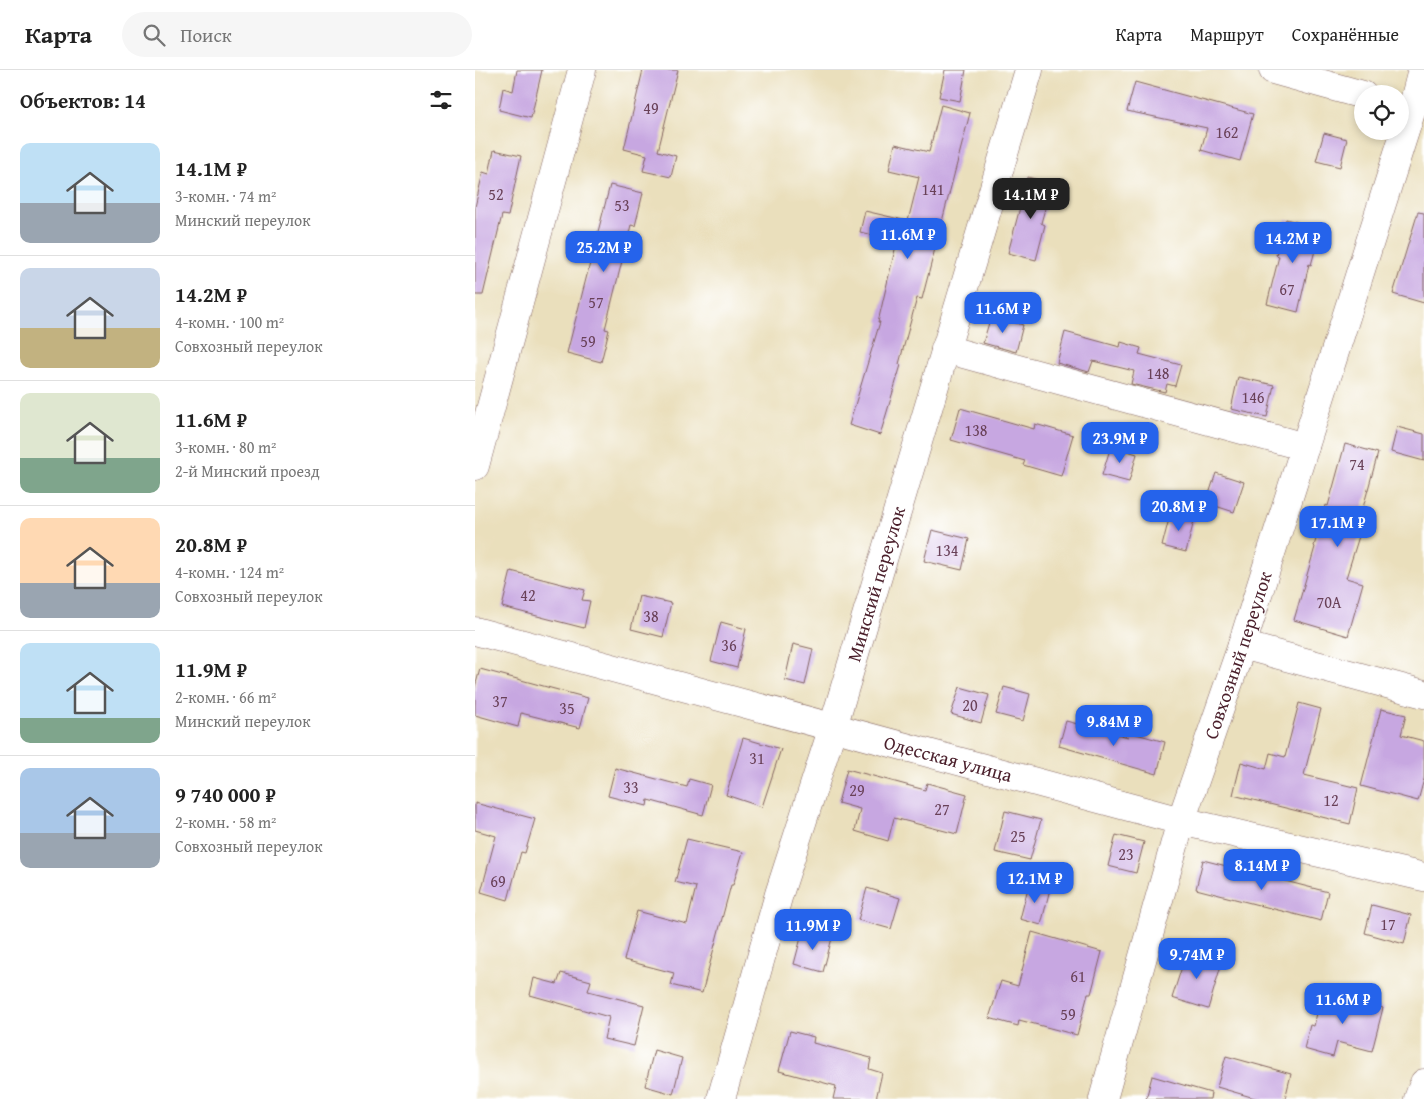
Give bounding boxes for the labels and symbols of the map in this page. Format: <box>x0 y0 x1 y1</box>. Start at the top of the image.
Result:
house number: 49 <box>643 96 659 120</box>
house number: 162 <box>1215 120 1239 144</box>
house number: 141 <box>921 177 945 201</box>
pin: 14.1M ₽ <box>985 178 1077 220</box>
house number: 52 <box>488 182 504 206</box>
house number: 53 <box>614 193 630 217</box>
pin: 11.6M ₽ <box>862 218 954 260</box>
pin: 14.2M ₽ <box>1247 222 1339 264</box>
pin: 25.2M ₽ <box>558 230 650 273</box>
house number: 67 <box>1279 277 1295 301</box>
house number: 57 <box>588 290 604 314</box>
pin: 11.6M ₽ <box>957 292 1049 334</box>
house number: 59 <box>580 329 596 353</box>
house number: 148 <box>1146 361 1170 385</box>
house number: 146 <box>1241 385 1265 409</box>
house number: 138 <box>964 418 988 442</box>
pin: 23.9M ₽ <box>1074 422 1166 464</box>
house number: 74 <box>1349 452 1365 476</box>
pin: 20.8M ₽ <box>1133 490 1225 532</box>
street label: Минский переулок <box>839 503 912 665</box>
pin: 17.1M ₽ <box>1292 506 1384 548</box>
house number: 134 <box>935 538 959 562</box>
street label: Совхозный переулок <box>1196 568 1279 743</box>
house number: 42 <box>520 583 536 607</box>
house number: 70А <box>1316 590 1342 614</box>
house number: 38 <box>643 604 659 628</box>
house number: 36 <box>721 633 737 657</box>
house number: 37 <box>492 689 508 713</box>
house number: 20 <box>962 693 978 717</box>
house number: 35 <box>559 696 575 720</box>
pin: 9.84M ₽ <box>1068 704 1160 747</box>
street label: Одесская улица <box>881 728 1015 789</box>
house number: 31 <box>749 746 765 770</box>
house number: 33 <box>623 775 639 799</box>
house number: 29 <box>849 778 865 802</box>
house number: 12 <box>1323 788 1339 812</box>
house number: 27 <box>934 797 950 821</box>
house number: 25 <box>1010 824 1026 848</box>
house number: 23 <box>1118 842 1134 866</box>
pin: 8.14M ₽ <box>1216 848 1308 891</box>
pin: 12.1M ₽ <box>989 862 1081 904</box>
house number: 69 <box>490 869 506 893</box>
pin: 11.9M ₽ <box>767 908 859 951</box>
house number: 17 <box>1380 912 1396 936</box>
pin: 9.74M ₽ <box>1151 938 1243 980</box>
house number: 61 <box>1070 964 1086 988</box>
pin: 11.6M ₽ <box>1297 982 1389 1025</box>
house number: 59 <box>1060 1002 1076 1026</box>

